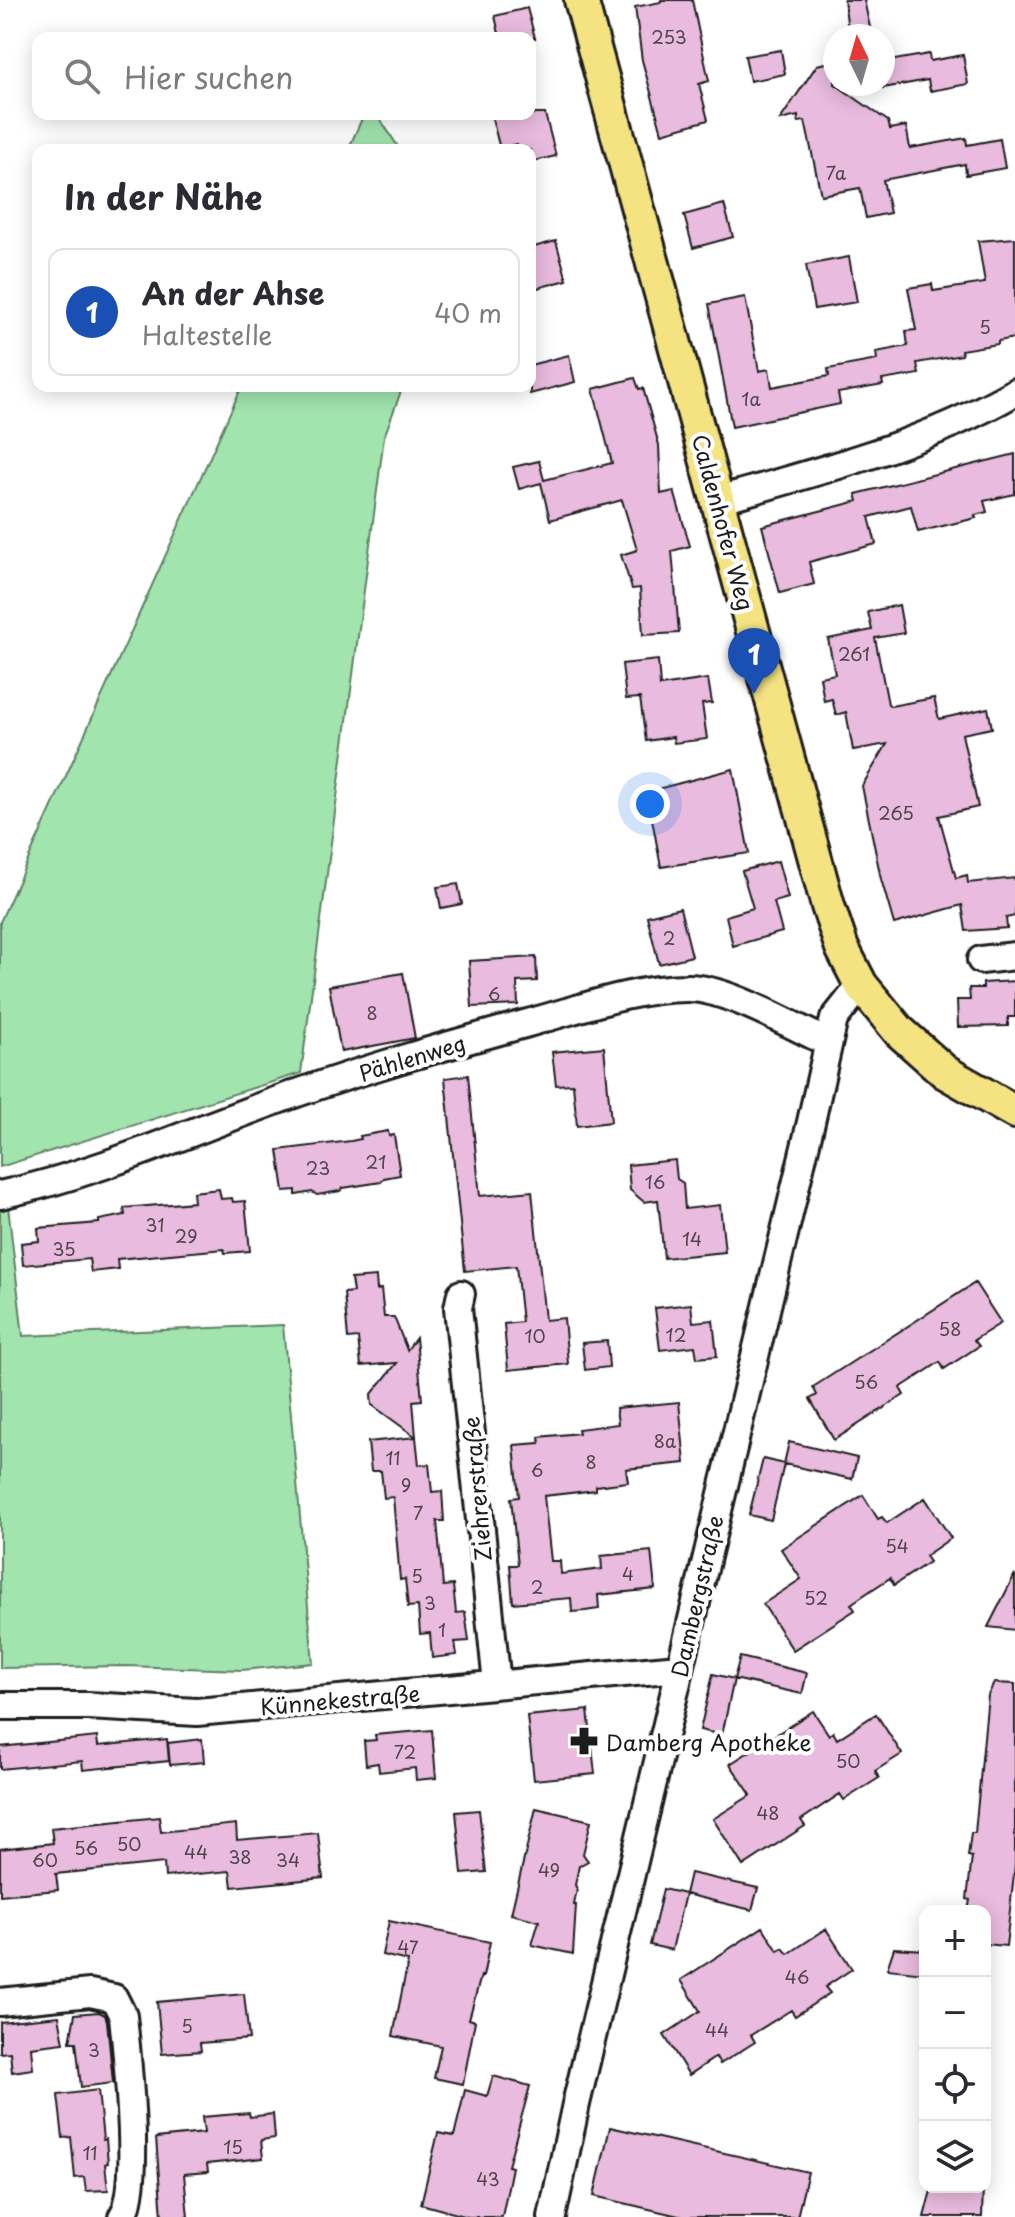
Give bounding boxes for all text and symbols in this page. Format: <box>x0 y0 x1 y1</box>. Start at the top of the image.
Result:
house number: 253 <box>651 23 687 50</box>
north arrow <box>823 24 895 96</box>
search box <box>32 32 536 120</box>
icon: search <box>60 54 104 98</box>
text: Hier suchen <box>124 54 293 99</box>
house number: 7a <box>826 159 847 186</box>
text: In der Nähe <box>64 170 262 222</box>
text: An der Ahse <box>142 270 325 315</box>
text: 1 <box>86 293 98 332</box>
text: 40 m <box>434 293 502 332</box>
house number: 5 <box>979 313 991 340</box>
text: Haltestelle <box>142 315 273 354</box>
house number: 1a <box>741 385 761 412</box>
street label: Caldenhofer Weg <box>685 430 763 614</box>
pin: 1 <box>728 628 780 694</box>
house number: 261 <box>838 640 870 667</box>
your location <box>630 784 670 824</box>
house number: 265 <box>878 799 914 826</box>
house number: 2 <box>663 924 675 951</box>
house number: 6 <box>488 980 500 1007</box>
house number: 8 <box>366 999 378 1026</box>
street label: Pählenweg <box>355 1025 469 1089</box>
house number: 21 <box>366 1148 386 1175</box>
house number: 23 <box>306 1154 330 1181</box>
house number: 16 <box>645 1168 665 1195</box>
house number: 31 <box>146 1211 164 1238</box>
house number: 29 <box>175 1222 197 1249</box>
house number: 14 <box>682 1225 702 1252</box>
house number: 35 <box>52 1235 76 1262</box>
house number: 58 <box>939 1315 961 1342</box>
house number: 12 <box>666 1321 686 1348</box>
house number: 10 <box>524 1322 546 1349</box>
house number: 56 <box>854 1368 878 1395</box>
street label: Ziehrerstraße <box>453 1415 499 1563</box>
house number: 8a <box>654 1427 677 1454</box>
house number: 11 <box>385 1444 401 1471</box>
house number: 8 <box>585 1448 597 1475</box>
house number: 6 <box>531 1456 543 1483</box>
house number: 9 <box>401 1471 411 1498</box>
house number: 7 <box>413 1499 423 1526</box>
street label: Dambergstraße <box>661 1512 731 1680</box>
house number: 54 <box>885 1532 909 1559</box>
house number: 4 <box>622 1560 634 1587</box>
house number: 5 <box>411 1562 423 1589</box>
house number: 2 <box>531 1573 543 1600</box>
house number: 52 <box>804 1584 828 1611</box>
house number: 3 <box>424 1589 436 1616</box>
house number: 1 <box>438 1616 446 1643</box>
street label: Künnekestraße <box>259 1676 421 1722</box>
place label: Damberg Apotheke <box>606 1725 811 1758</box>
pharmacy icon: Damberg Apotheke <box>569 1726 599 1756</box>
house number: 72 <box>394 1738 416 1765</box>
house number: 50 <box>836 1747 860 1774</box>
house number: 48 <box>756 1799 780 1826</box>
house number: 50 <box>117 1830 141 1857</box>
house number: 56 <box>74 1834 98 1861</box>
house number: 44 <box>184 1838 208 1865</box>
house number: 38 <box>228 1843 252 1870</box>
house number: 60 <box>32 1846 58 1873</box>
house number: 34 <box>276 1846 300 1873</box>
house number: 49 <box>538 1856 560 1883</box>
map controls <box>919 1905 991 2193</box>
button: + <box>919 1905 991 1977</box>
house number: 47 <box>397 1933 419 1960</box>
house number: 46 <box>785 1963 809 1990</box>
button: − <box>919 1977 991 2049</box>
house number: 5 <box>181 2012 193 2039</box>
house number: 44 <box>705 2016 729 2043</box>
house number: 3 <box>88 2036 100 2063</box>
button: locate <box>919 2049 991 2121</box>
button: layers <box>919 2121 991 2193</box>
house number: 15 <box>223 2133 243 2160</box>
house number: 11 <box>82 2139 98 2166</box>
house number: 43 <box>476 2165 500 2192</box>

